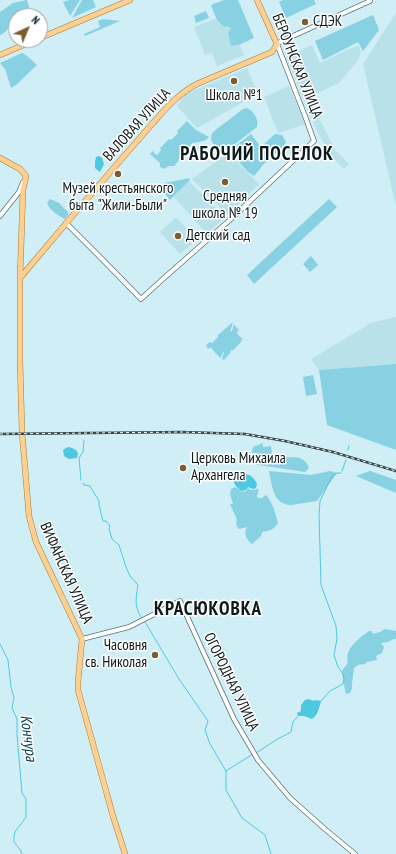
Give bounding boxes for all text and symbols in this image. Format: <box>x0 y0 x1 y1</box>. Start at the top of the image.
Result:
north arrow <box>8 8 48 48</box>
street label: БЕРОУНСКАЯ УЛИЦА <box>268 11 326 121</box>
text: N <box>29 13 43 27</box>
place label: СДЭК <box>313 13 342 31</box>
marker: СДЭК <box>300 17 310 27</box>
marker: Школа №1 <box>229 76 239 86</box>
street label: ВАЛОВАЯ УЛИЦА <box>100 85 174 165</box>
place label: Школа №1 <box>205 87 263 105</box>
district label: РАБОЧИЙ ПОСЕЛОК <box>180 144 334 166</box>
marker: Музей крестьянского быта "Жили-Были" <box>113 169 123 179</box>
marker: Средняя школа № 19 <box>220 177 230 187</box>
place label: Музей крестьянского быта "Жили-Были" <box>62 180 174 215</box>
place label: Средняя школа № 19 <box>192 188 258 223</box>
place label: Детский сад <box>186 227 250 245</box>
marker: Детский сад <box>173 231 183 241</box>
place label: Церковь Михаила Архангела <box>191 450 286 485</box>
marker: Церковь Михаила Архангела <box>178 463 188 473</box>
street label: ВИФАНСКАЯ УЛИЦА <box>36 520 96 626</box>
district label: КРАСЮКОВКА <box>154 599 262 621</box>
street label: ОГОРОДНАЯ УЛИЦА <box>199 630 263 734</box>
place label: Часовня св. Николая <box>85 637 147 672</box>
marker: Часовня св. Николая <box>150 650 160 660</box>
water label: Кончура <box>16 714 40 762</box>

